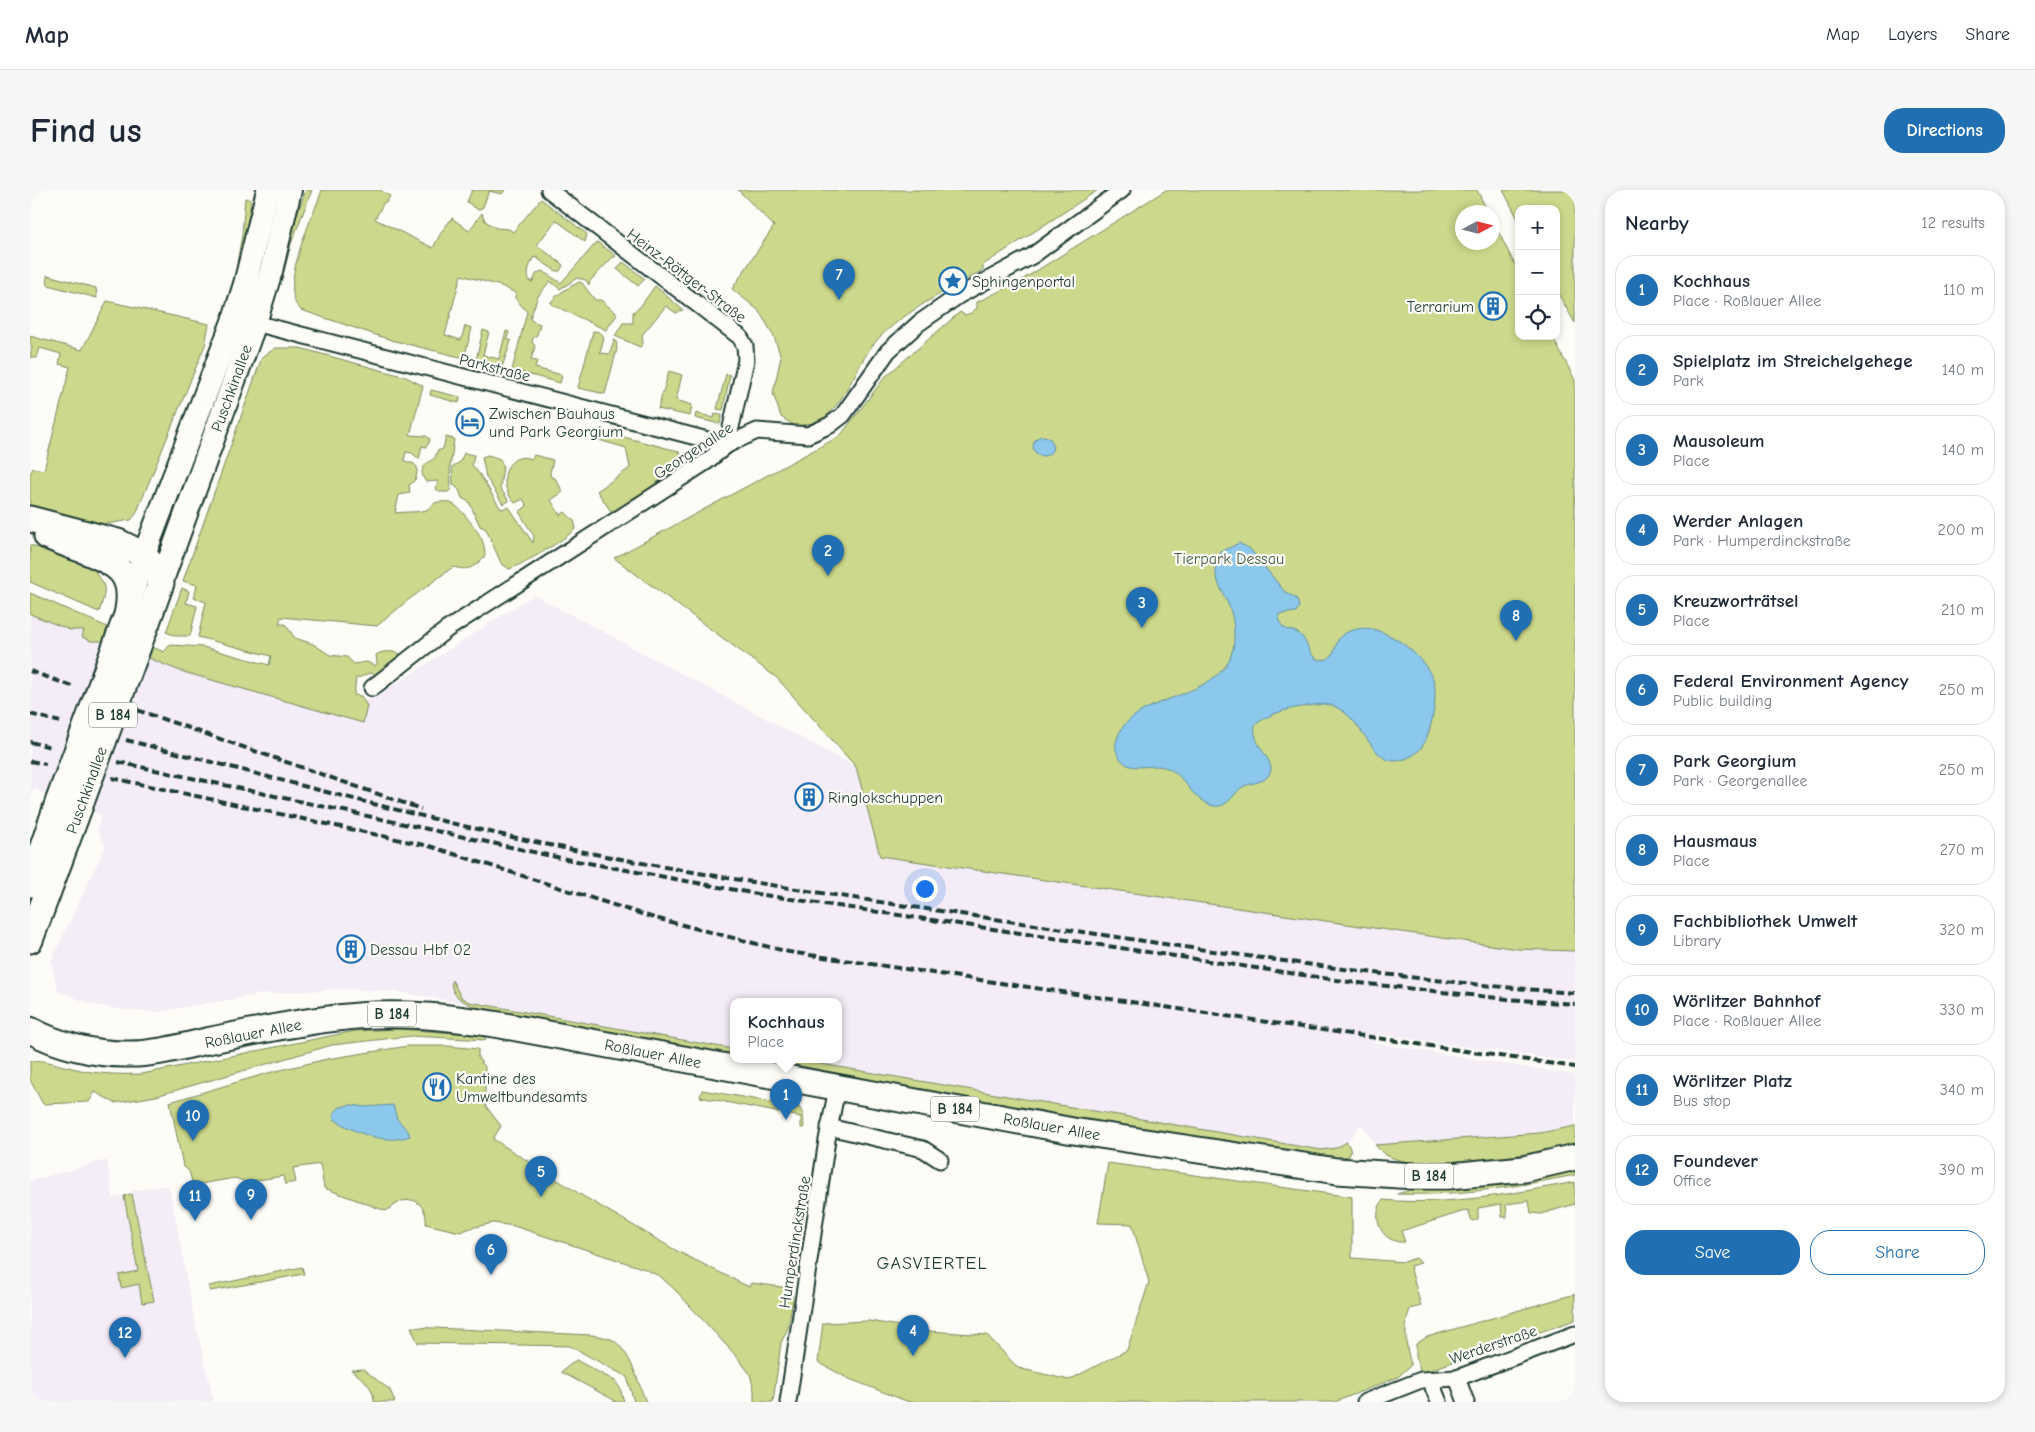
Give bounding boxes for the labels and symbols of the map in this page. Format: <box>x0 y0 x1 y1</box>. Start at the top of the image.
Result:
north arrow <box>1455 205 1500 250</box>
street label: Heinz-Röttger-Straße <box>623 225 750 326</box>
pin: 7 <box>823 259 855 300</box>
place icon: Sphingenportal <box>938 266 968 296</box>
place label: Sphingenportal <box>972 273 1075 291</box>
building icon: Terrarium <box>1478 291 1508 321</box>
place label: Terrarium <box>1407 298 1474 316</box>
street label: Puschkinallee <box>208 342 256 434</box>
street label: Parkstraße <box>457 350 532 385</box>
place label: Zwischen Bauhaus und Park Georgium <box>489 405 623 441</box>
hotel icon: Zwischen Bauhaus und Park Georgium <box>455 407 485 437</box>
street label: Georgenallee <box>651 419 736 483</box>
pin: 2 <box>812 535 844 576</box>
park label: Tierpark Dessau <box>1174 550 1284 568</box>
pin: 3 <box>1126 587 1158 628</box>
pin: 8 <box>1500 600 1532 641</box>
road number: B 184 <box>89 702 137 728</box>
street label: Puschkinallee <box>63 744 111 836</box>
building icon: Ringlokschuppen <box>794 782 824 812</box>
place label: Ringlokschuppen <box>828 789 943 807</box>
your location <box>912 876 938 902</box>
building icon: Dessau Hbf 02 <box>336 934 366 964</box>
place label: Dessau Hbf 02 <box>370 941 471 959</box>
road number: B 184 <box>368 1002 416 1026</box>
street label: Roßlauer Allee <box>203 1016 303 1052</box>
street label: Roßlauer Allee <box>603 1036 703 1072</box>
place label: Kantine des Umweltbundesamts <box>456 1070 587 1106</box>
restaurant icon: Kantine des Umweltbundesamts <box>422 1072 452 1102</box>
pin: 1 <box>770 1079 802 1120</box>
road number: B 184 <box>931 1096 979 1122</box>
pin: 10 <box>177 1100 209 1141</box>
street label: Roßlauer Allee <box>1002 1110 1102 1144</box>
pin: 5 <box>525 1156 557 1197</box>
road number: B 184 <box>1405 1164 1453 1188</box>
street label: Humperdinckstraße <box>776 1175 814 1310</box>
pin: 9 <box>235 1179 267 1220</box>
pin: 11 <box>179 1180 211 1221</box>
pin: 6 <box>475 1234 507 1275</box>
district label: GASVIERTEL <box>877 1253 987 1274</box>
pin: 4 <box>897 1315 929 1356</box>
pin: 12 <box>109 1317 141 1358</box>
street label: Werderstraße <box>1447 1322 1540 1368</box>

